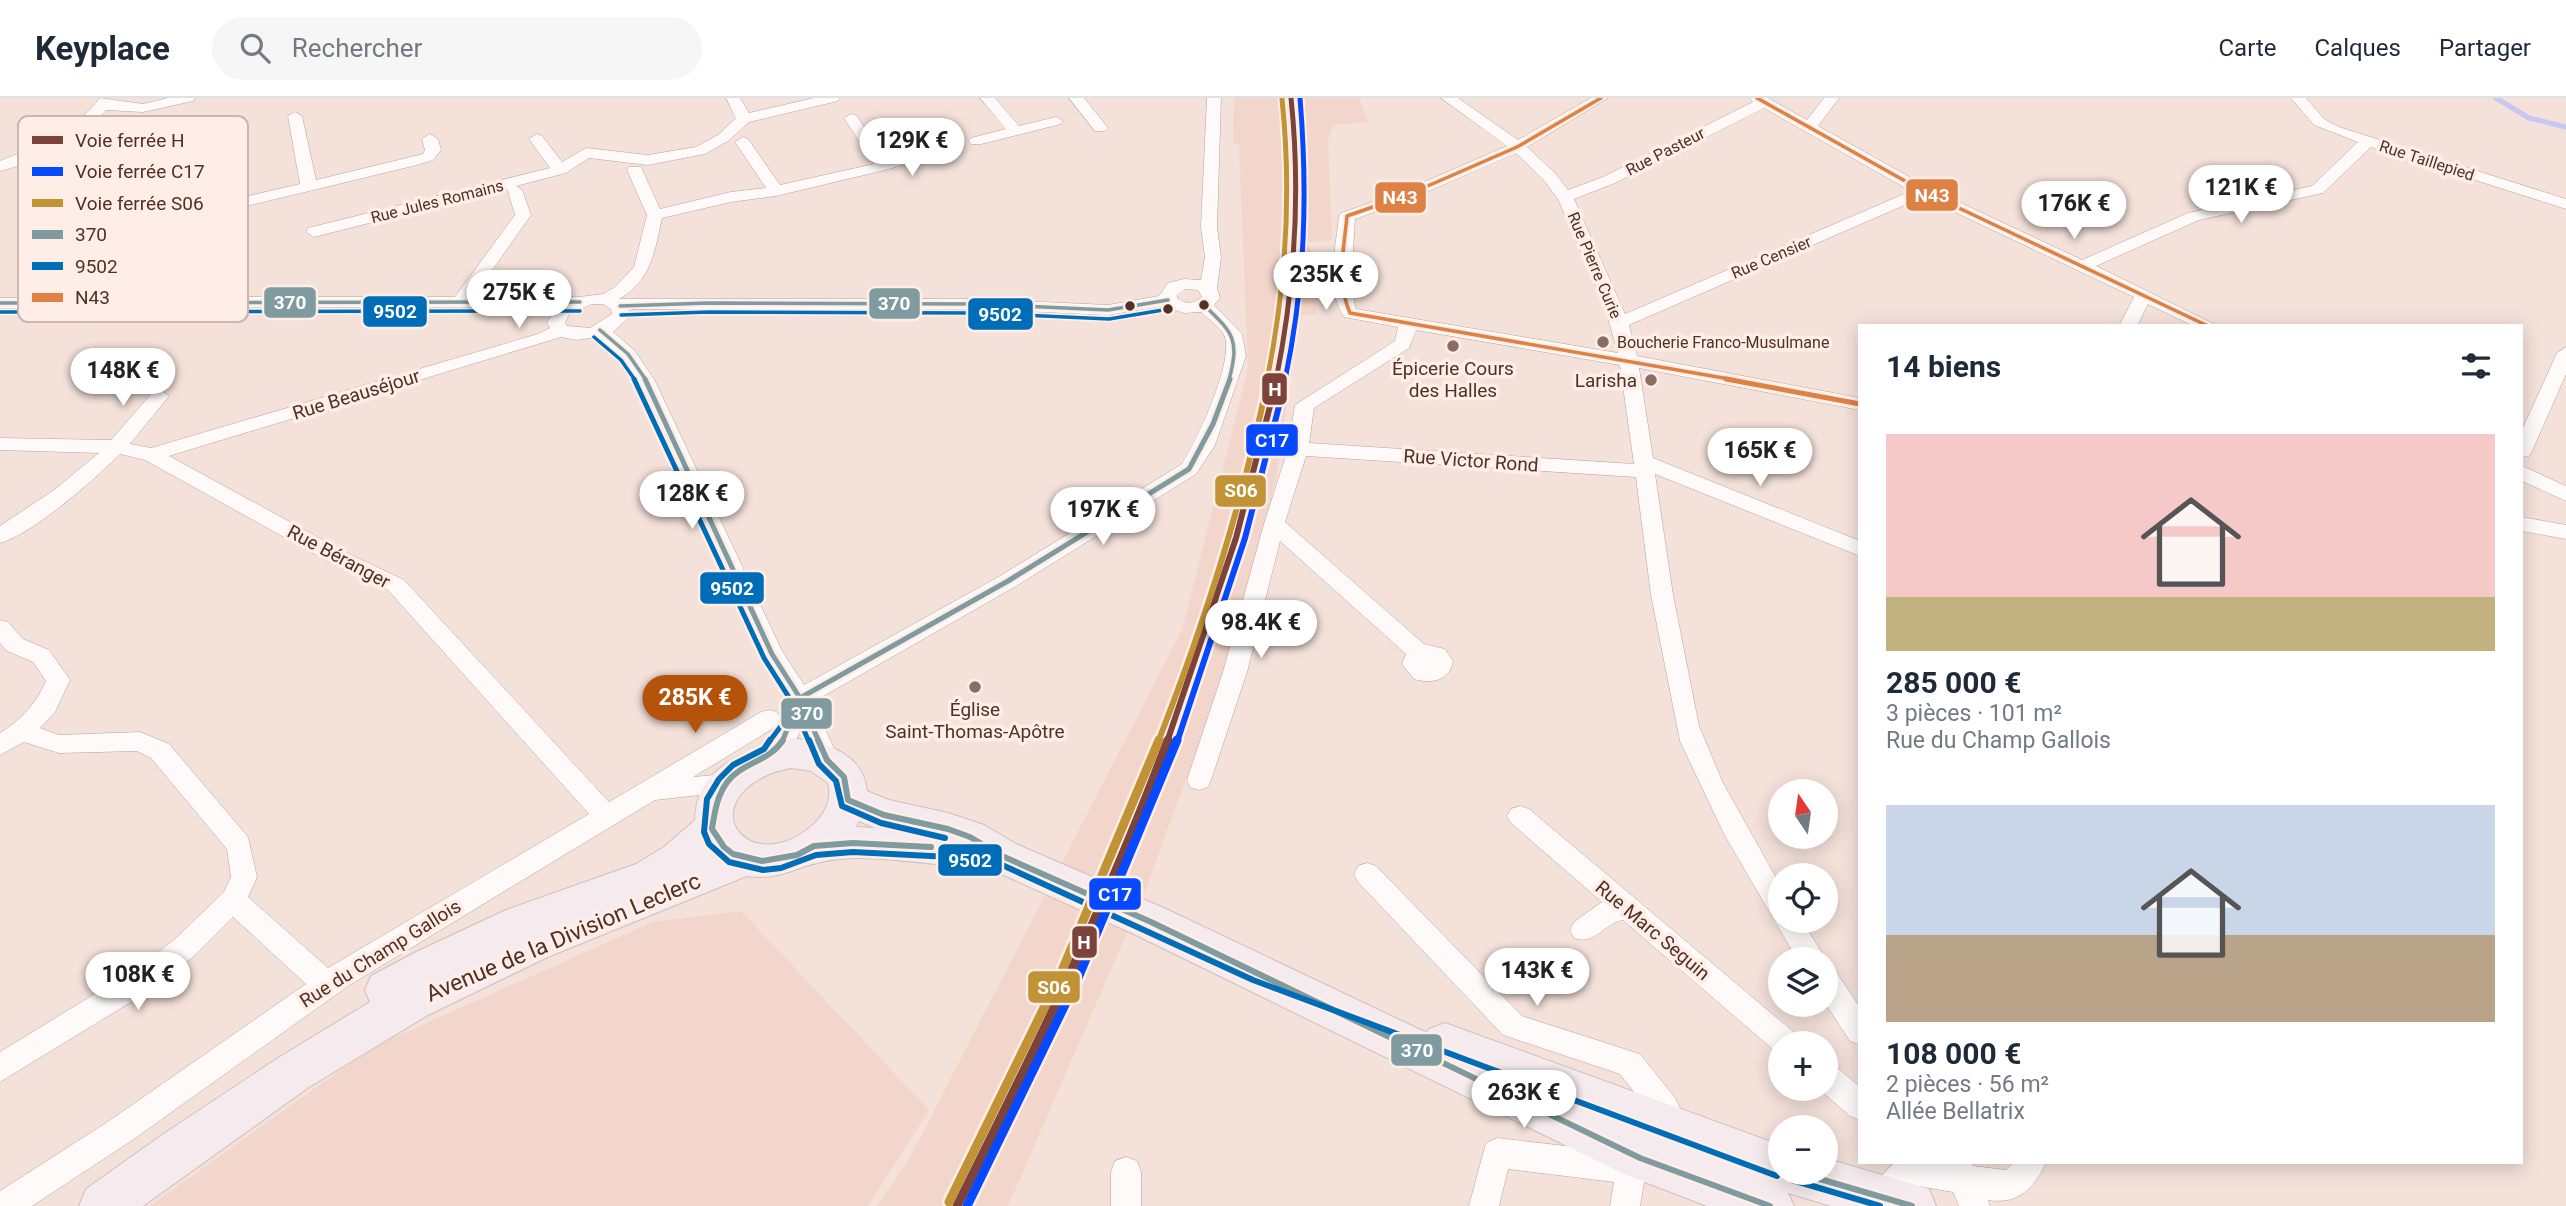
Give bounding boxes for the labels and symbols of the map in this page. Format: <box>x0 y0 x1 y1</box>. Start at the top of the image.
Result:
legend <box>18 116 248 322</box>
pin: 129K € <box>855 118 969 178</box>
street label: Rue Pasteur <box>1623 123 1708 179</box>
text: Voie ferrée H <box>75 129 185 152</box>
street label: Rue Taillepied <box>2377 136 2477 185</box>
text: Voie ferrée C17 <box>75 160 205 183</box>
pin: 121K € <box>2184 166 2298 225</box>
street label: Rue Jules Romains <box>369 176 505 227</box>
line badge: N43 <box>1905 178 1959 212</box>
line badge: N43 <box>1374 181 1427 214</box>
pin: 176K € <box>2017 181 2131 241</box>
text: N43 <box>1914 184 1950 207</box>
text: N43 <box>1382 186 1418 209</box>
text: Voie ferrée S06 <box>75 192 204 215</box>
street label: Rue Pierre Curie <box>1564 209 1626 321</box>
text: 370 <box>75 223 107 246</box>
street label: Rue Censier <box>1728 232 1815 283</box>
pin: 235K € <box>1269 252 1383 312</box>
text: 9502 <box>75 255 118 278</box>
pin: 275K € <box>462 271 576 330</box>
text: N43 <box>75 286 110 309</box>
line badge: 370 <box>263 286 317 319</box>
line badge: 370 <box>868 287 921 320</box>
text: 370 <box>274 291 306 314</box>
text: 370 <box>878 292 910 315</box>
line badge: 9502 <box>362 295 428 328</box>
line badge: 9502 <box>967 297 1034 331</box>
unlabelled marker <box>1197 298 1211 312</box>
unlabelled marker <box>1123 299 1137 313</box>
text: 9502 <box>373 300 417 323</box>
unlabelled marker <box>1161 302 1175 316</box>
text: 9502 <box>978 303 1022 326</box>
place label: Boucherie Franco-Musulmane <box>1617 333 1829 352</box>
marker: Boucherie Franco-Musulmane <box>1595 334 1611 350</box>
marker: Épicerie Cours des Halles <box>1445 338 1461 354</box>
pin: 148K € <box>66 348 180 408</box>
place label: Épicerie Cours des Halles <box>1392 357 1514 402</box>
street label: Rue Beauséjour <box>290 364 423 425</box>
place label: Larisha <box>1575 369 1637 392</box>
line badge: H <box>1261 372 1288 406</box>
marker: Larisha <box>1643 372 1659 388</box>
text: H <box>1268 378 1282 401</box>
line badge: C17 <box>1245 423 1299 457</box>
pin: 165K € <box>1703 428 1817 488</box>
text: C17 <box>1255 429 1289 452</box>
street label: Rue Victor Rond <box>1403 444 1539 477</box>
pin: 128K € <box>635 472 749 531</box>
line badge: S06 <box>1214 474 1267 508</box>
text: S06 <box>1224 479 1258 502</box>
pin: 197K € <box>1046 488 1160 547</box>
street label: Rue Béranger <box>283 520 395 593</box>
line badge: 9502 <box>699 571 765 605</box>
text: 9502 <box>710 577 754 600</box>
pin: 98.4K € <box>1196 601 1326 660</box>
pin: 285K € <box>638 676 752 735</box>
marker: Église Saint-Thomas-Apôtre <box>967 679 983 695</box>
line badge: 370 <box>780 697 833 730</box>
place label: Église Saint-Thomas-Apôtre <box>885 698 1065 743</box>
text: 370 <box>791 702 823 725</box>
north arrow <box>1768 779 1838 849</box>
line badge: 9502 <box>937 843 1003 877</box>
text: 9502 <box>948 849 992 872</box>
street label: Avenue de la Division Leclerc <box>422 867 705 1008</box>
street label: Rue Marc Seguin <box>1591 876 1715 985</box>
line badge: C17 <box>1088 877 1142 911</box>
text: C17 <box>1098 883 1132 906</box>
street label: Rue du Champ Gallois <box>295 894 465 1012</box>
line badge: H <box>1071 925 1098 959</box>
text: H <box>1077 931 1091 954</box>
pin: 143K € <box>1480 948 1594 1008</box>
pin: 108K € <box>81 953 195 1012</box>
line badge: S06 <box>1027 970 1081 1004</box>
text: S06 <box>1037 976 1071 999</box>
line badge: 370 <box>1390 1033 1443 1067</box>
text: 370 <box>1401 1039 1433 1062</box>
pin: 263K € <box>1467 1070 1581 1130</box>

